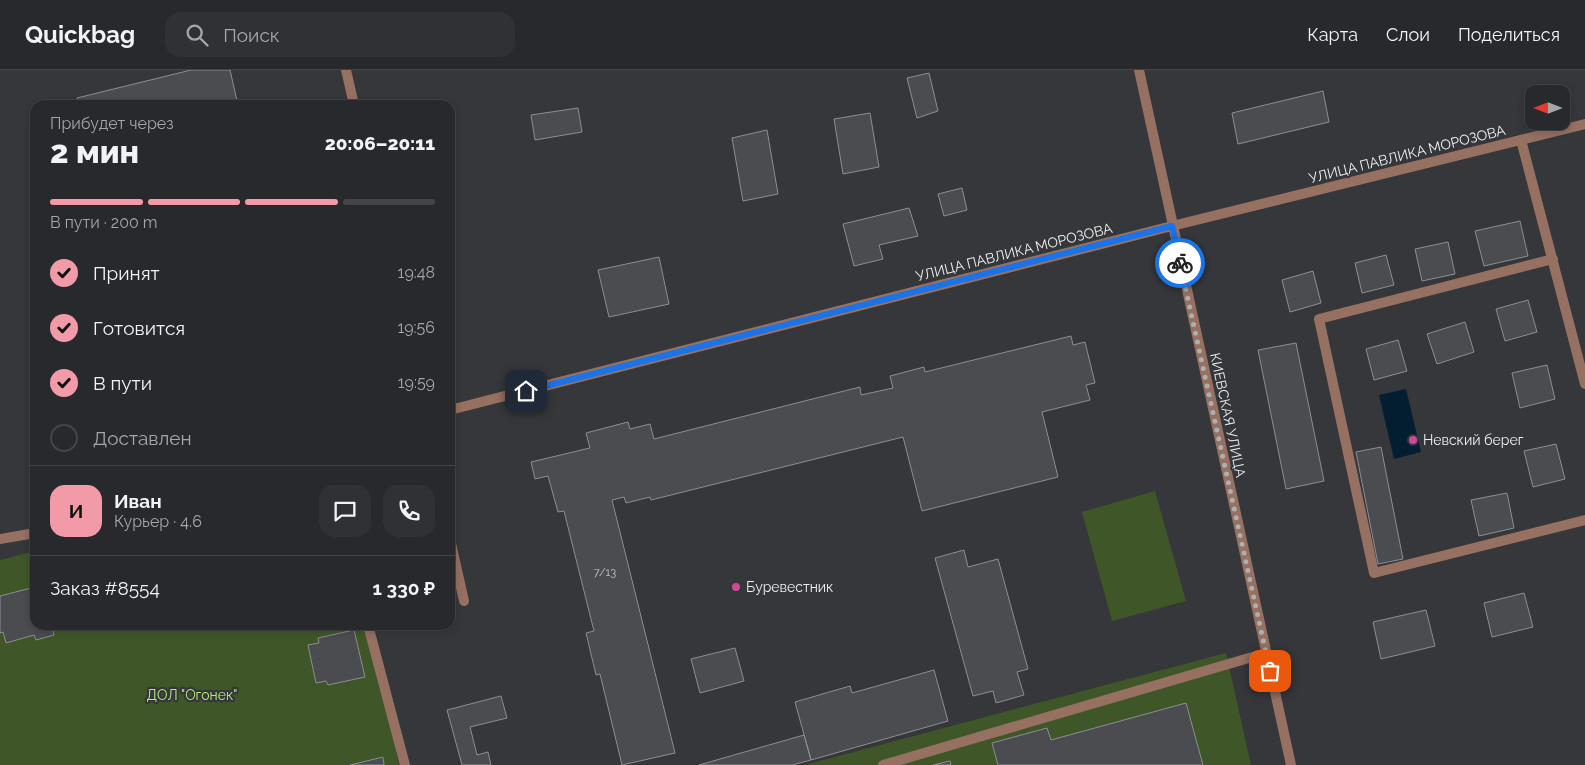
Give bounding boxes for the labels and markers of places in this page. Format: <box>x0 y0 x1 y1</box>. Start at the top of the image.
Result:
pin <box>505 370 547 412</box>
place label: Невский берег <box>1423 432 1524 448</box>
marker: Невский берег <box>1407 434 1419 446</box>
place label: Буревестник <box>746 579 833 595</box>
marker: Буревестник <box>730 581 742 593</box>
pin <box>1249 650 1291 692</box>

